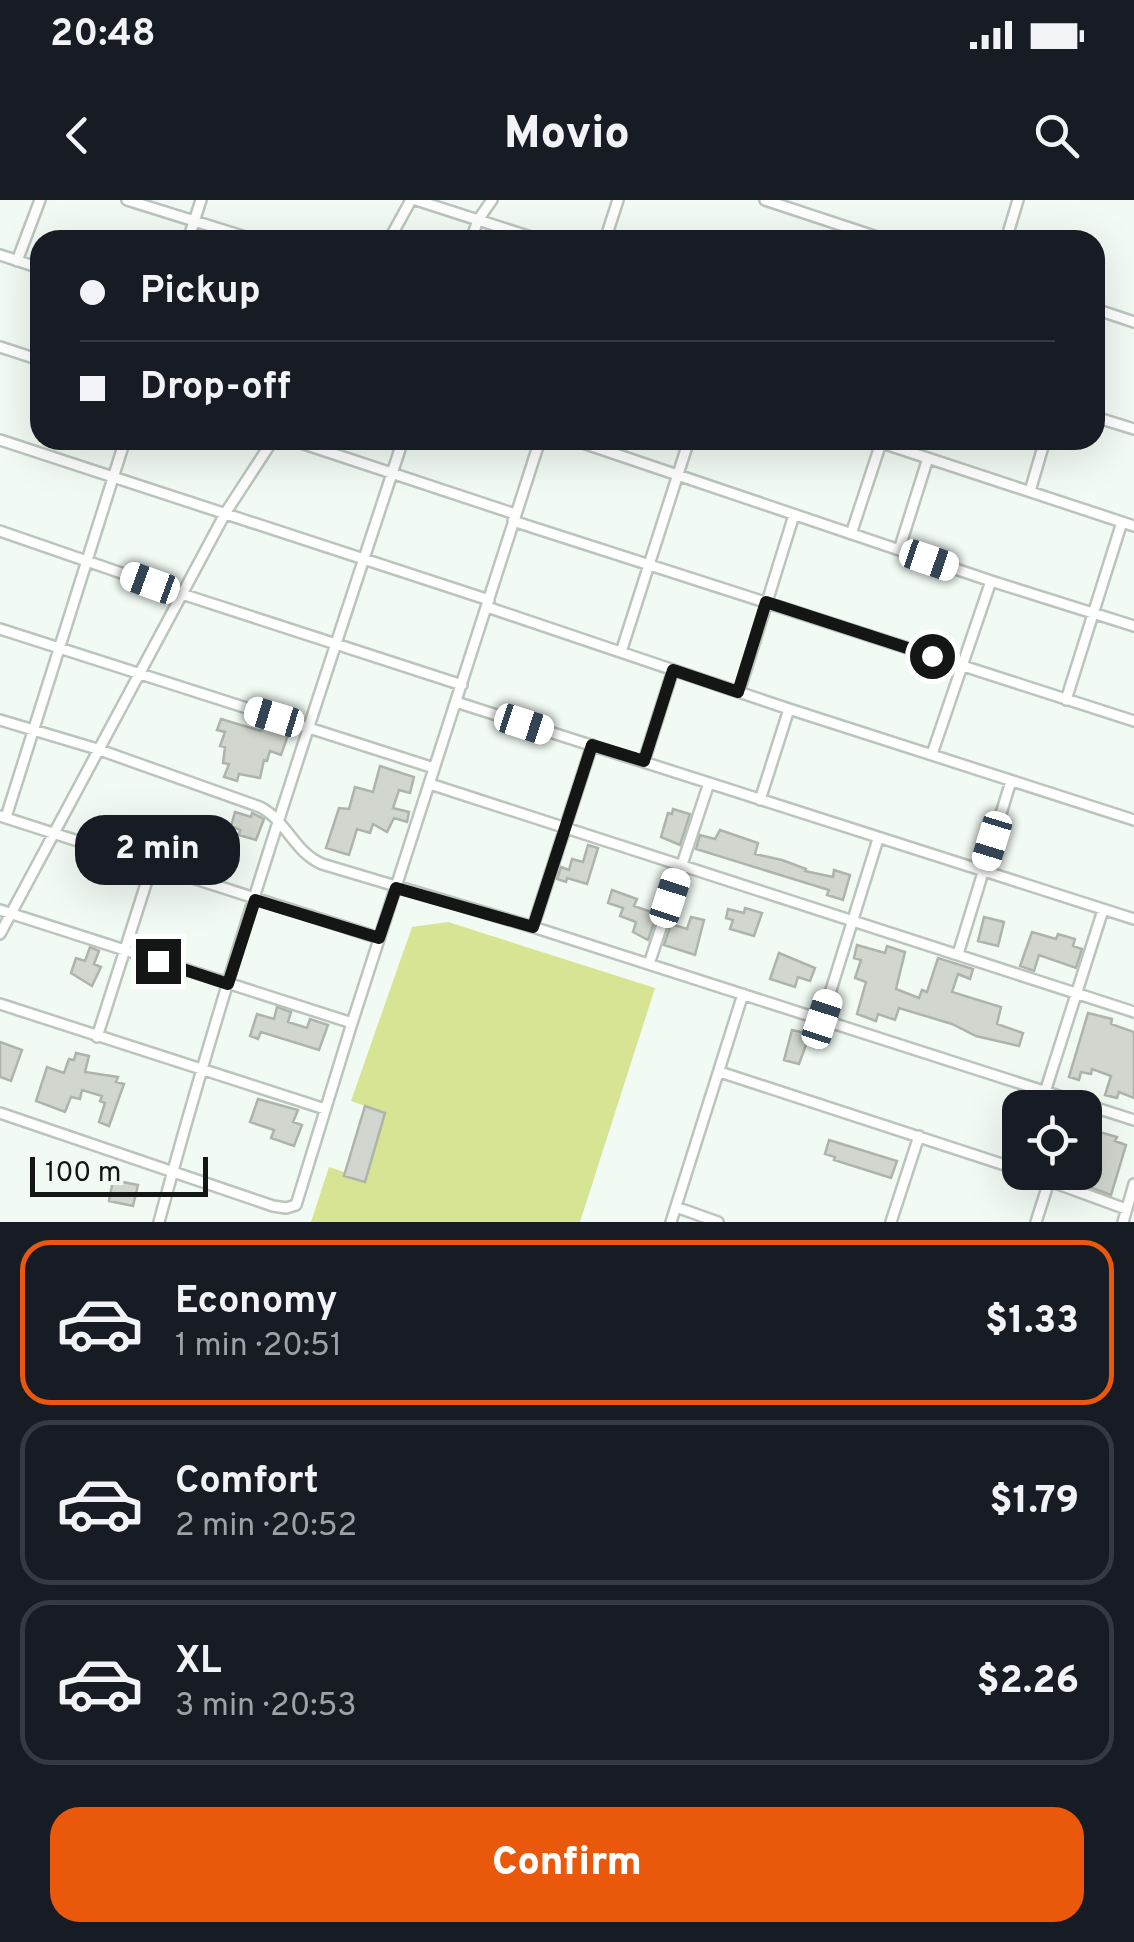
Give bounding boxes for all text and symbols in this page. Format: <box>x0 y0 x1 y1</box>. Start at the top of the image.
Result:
text: 20:48 <box>50 11 156 60</box>
text: Movio <box>504 107 630 164</box>
icon: back <box>50 108 105 163</box>
icon: search <box>1029 108 1084 163</box>
text: Pickup <box>140 268 261 317</box>
text: Drop-off <box>140 364 291 413</box>
car <box>896 536 962 584</box>
car <box>117 559 183 607</box>
route start <box>910 634 955 679</box>
car <box>241 694 307 740</box>
car <box>491 700 557 748</box>
car <box>969 808 1015 874</box>
callout: 2 min <box>76 816 240 886</box>
text: 2 min <box>115 830 200 870</box>
car <box>646 865 694 931</box>
route end <box>136 939 181 984</box>
car <box>798 986 846 1052</box>
map controls <box>1002 1090 1102 1190</box>
button: locate <box>1002 1090 1102 1190</box>
scale bar <box>30 1152 208 1196</box>
text: 100 m <box>45 1156 121 1192</box>
icon: car <box>55 1278 145 1368</box>
text: Economy <box>175 1278 337 1327</box>
text: $1.33 <box>985 1298 1079 1347</box>
text: 1 min · 20:51 <box>175 1327 342 1367</box>
icon: car <box>55 1458 145 1548</box>
text: Comfort <box>175 1458 319 1507</box>
text: $1.79 <box>989 1478 1079 1527</box>
text: 2 min · 20:52 <box>175 1507 357 1547</box>
icon: car <box>55 1638 145 1728</box>
text: XL <box>175 1638 222 1687</box>
text: $2.26 <box>976 1658 1079 1707</box>
text: 3 min · 20:53 <box>175 1687 357 1727</box>
button: Confirm <box>50 1807 1084 1922</box>

